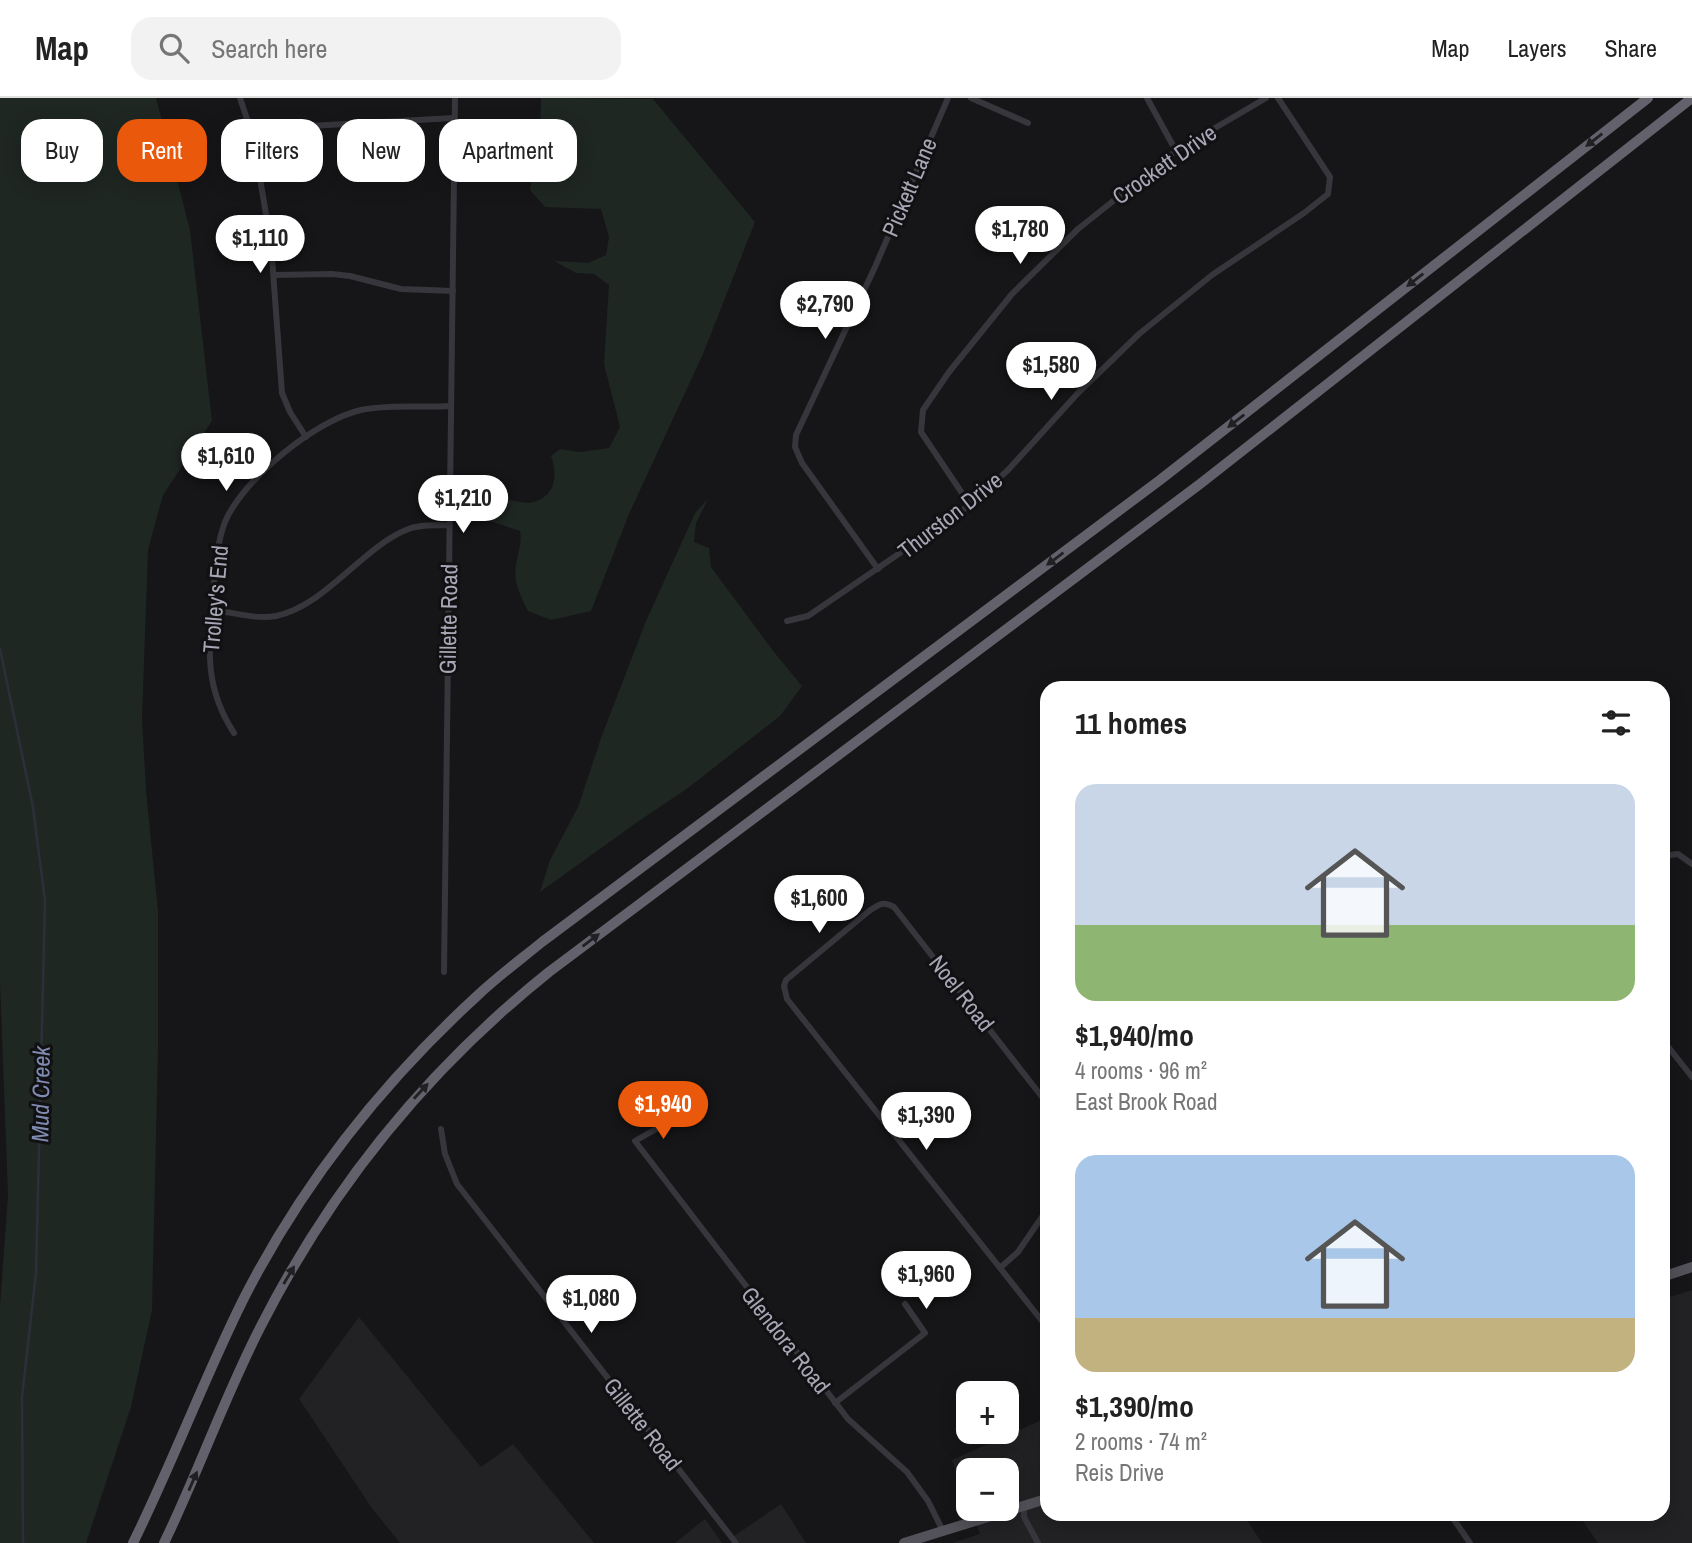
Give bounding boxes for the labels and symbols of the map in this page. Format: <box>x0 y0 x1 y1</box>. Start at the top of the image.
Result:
street label: Crockett Drive <box>1106 117 1222 211</box>
street label: Pickett Lane <box>874 133 944 241</box>
one-way arrow <box>1585 133 1603 147</box>
pin: $1,780 <box>963 206 1077 266</box>
pin: $1,110 <box>203 216 317 275</box>
one-way arrow <box>1406 273 1424 288</box>
pin: $2,790 <box>768 282 882 341</box>
pin: $1,580 <box>994 342 1108 402</box>
one-way arrow <box>1227 413 1245 428</box>
pin: $1,610 <box>169 434 283 493</box>
street label: Thurston Drive <box>891 464 1009 566</box>
pin: $1,210 <box>406 476 520 535</box>
street label: Trolley's End <box>195 544 235 654</box>
one-way arrow <box>1046 551 1064 565</box>
street label: Gillette Road <box>432 564 464 674</box>
pin: $1,600 <box>762 876 876 935</box>
one-way arrow <box>582 933 600 947</box>
street label: Noel Road <box>922 948 1002 1038</box>
water label: Mud Creek <box>23 1044 57 1142</box>
pin: $1,940 <box>606 1082 720 1141</box>
one-way arrow <box>413 1083 429 1100</box>
pin: $1,390 <box>869 1093 983 1152</box>
pin: $1,960 <box>869 1252 983 1311</box>
one-way arrow <box>282 1265 294 1285</box>
pin: $1,080 <box>534 1276 648 1335</box>
street label: Glendora Road <box>734 1280 838 1400</box>
street label: Gillette Road <box>597 1371 689 1477</box>
one-way arrow <box>187 1470 198 1491</box>

